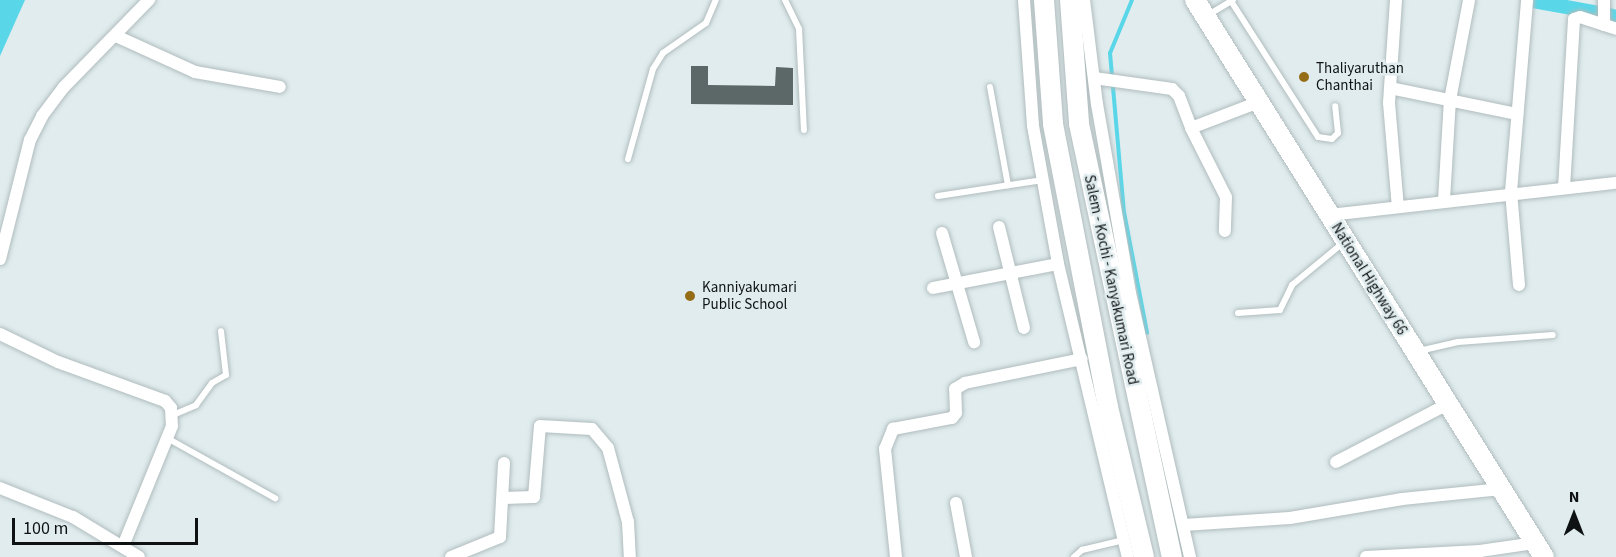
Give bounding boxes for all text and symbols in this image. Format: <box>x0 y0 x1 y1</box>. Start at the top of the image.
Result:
place label: Thaliyaruthan Chanthai <box>1316 59 1404 94</box>
marker: Thaliyaruthan Chanthai <box>1297 70 1311 84</box>
street label: Salem - Kochi - Kanyakumari Road <box>1080 173 1142 387</box>
street label: National Highway 66 <box>1327 220 1411 338</box>
place label: Kanniyakumari Public School <box>702 278 797 313</box>
marker: Kanniyakumari Public School <box>683 289 697 303</box>
north arrow <box>1544 485 1604 545</box>
text: N <box>1569 486 1579 508</box>
scale bar <box>15 506 201 544</box>
text: 100 m <box>23 516 68 541</box>

